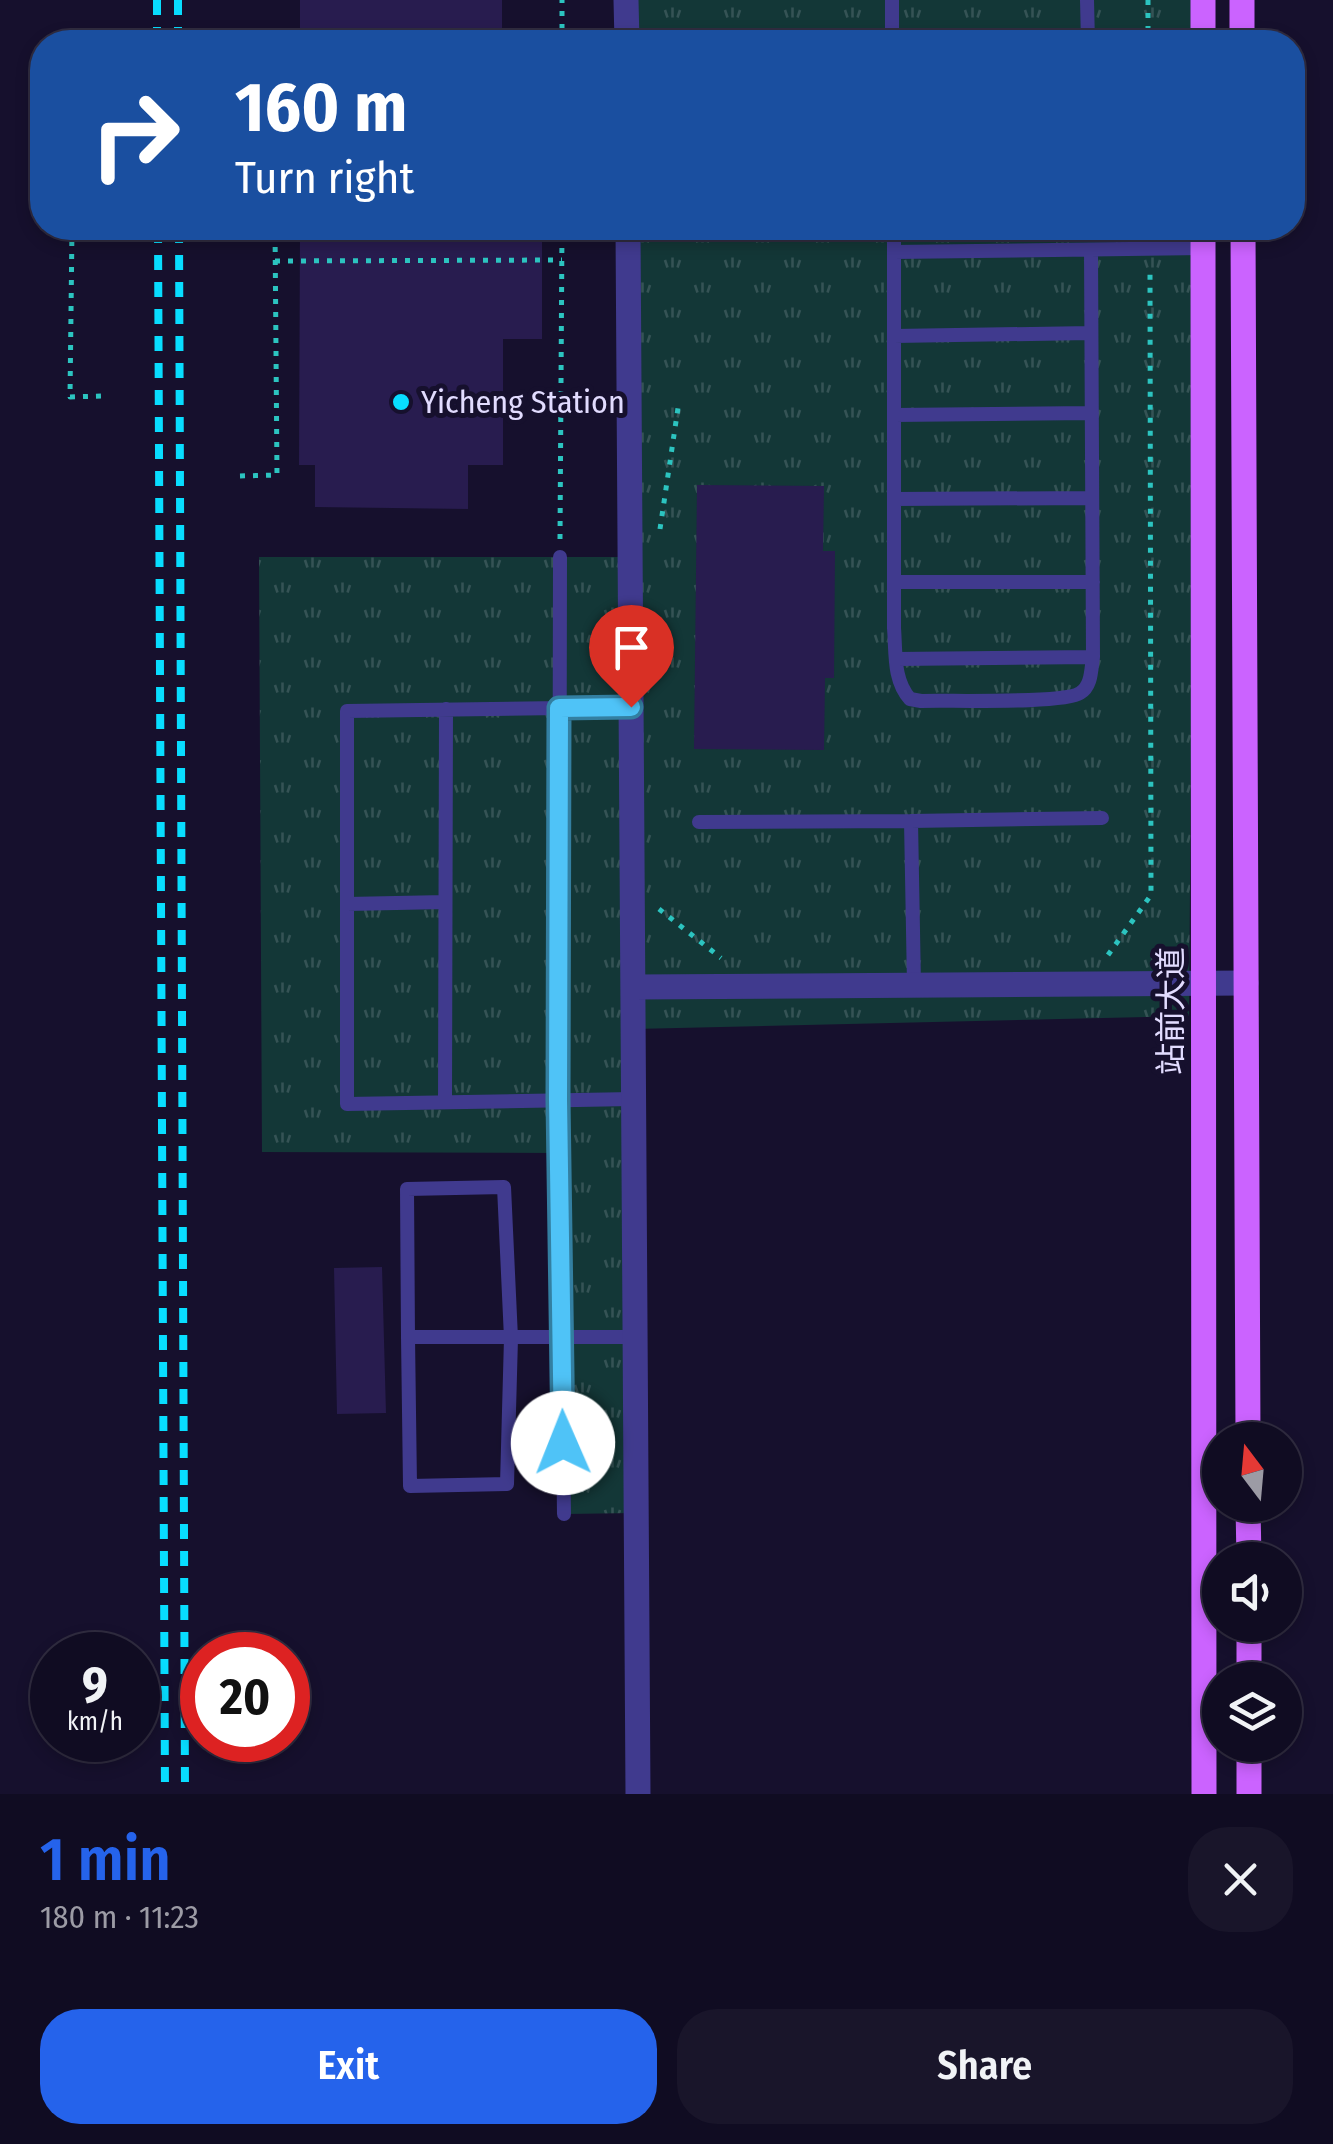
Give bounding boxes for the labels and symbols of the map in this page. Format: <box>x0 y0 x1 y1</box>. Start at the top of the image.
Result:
place label: Yicheng Station <box>421 383 625 421</box>
marker: Yicheng Station <box>390 391 412 413</box>
pin <box>589 605 674 708</box>
street label: 站前大道 <box>1152 947 1190 1075</box>
position arrow <box>511 1391 615 1495</box>
north arrow <box>1202 1422 1302 1522</box>
speed limit sign: 20 <box>180 1632 310 1762</box>

